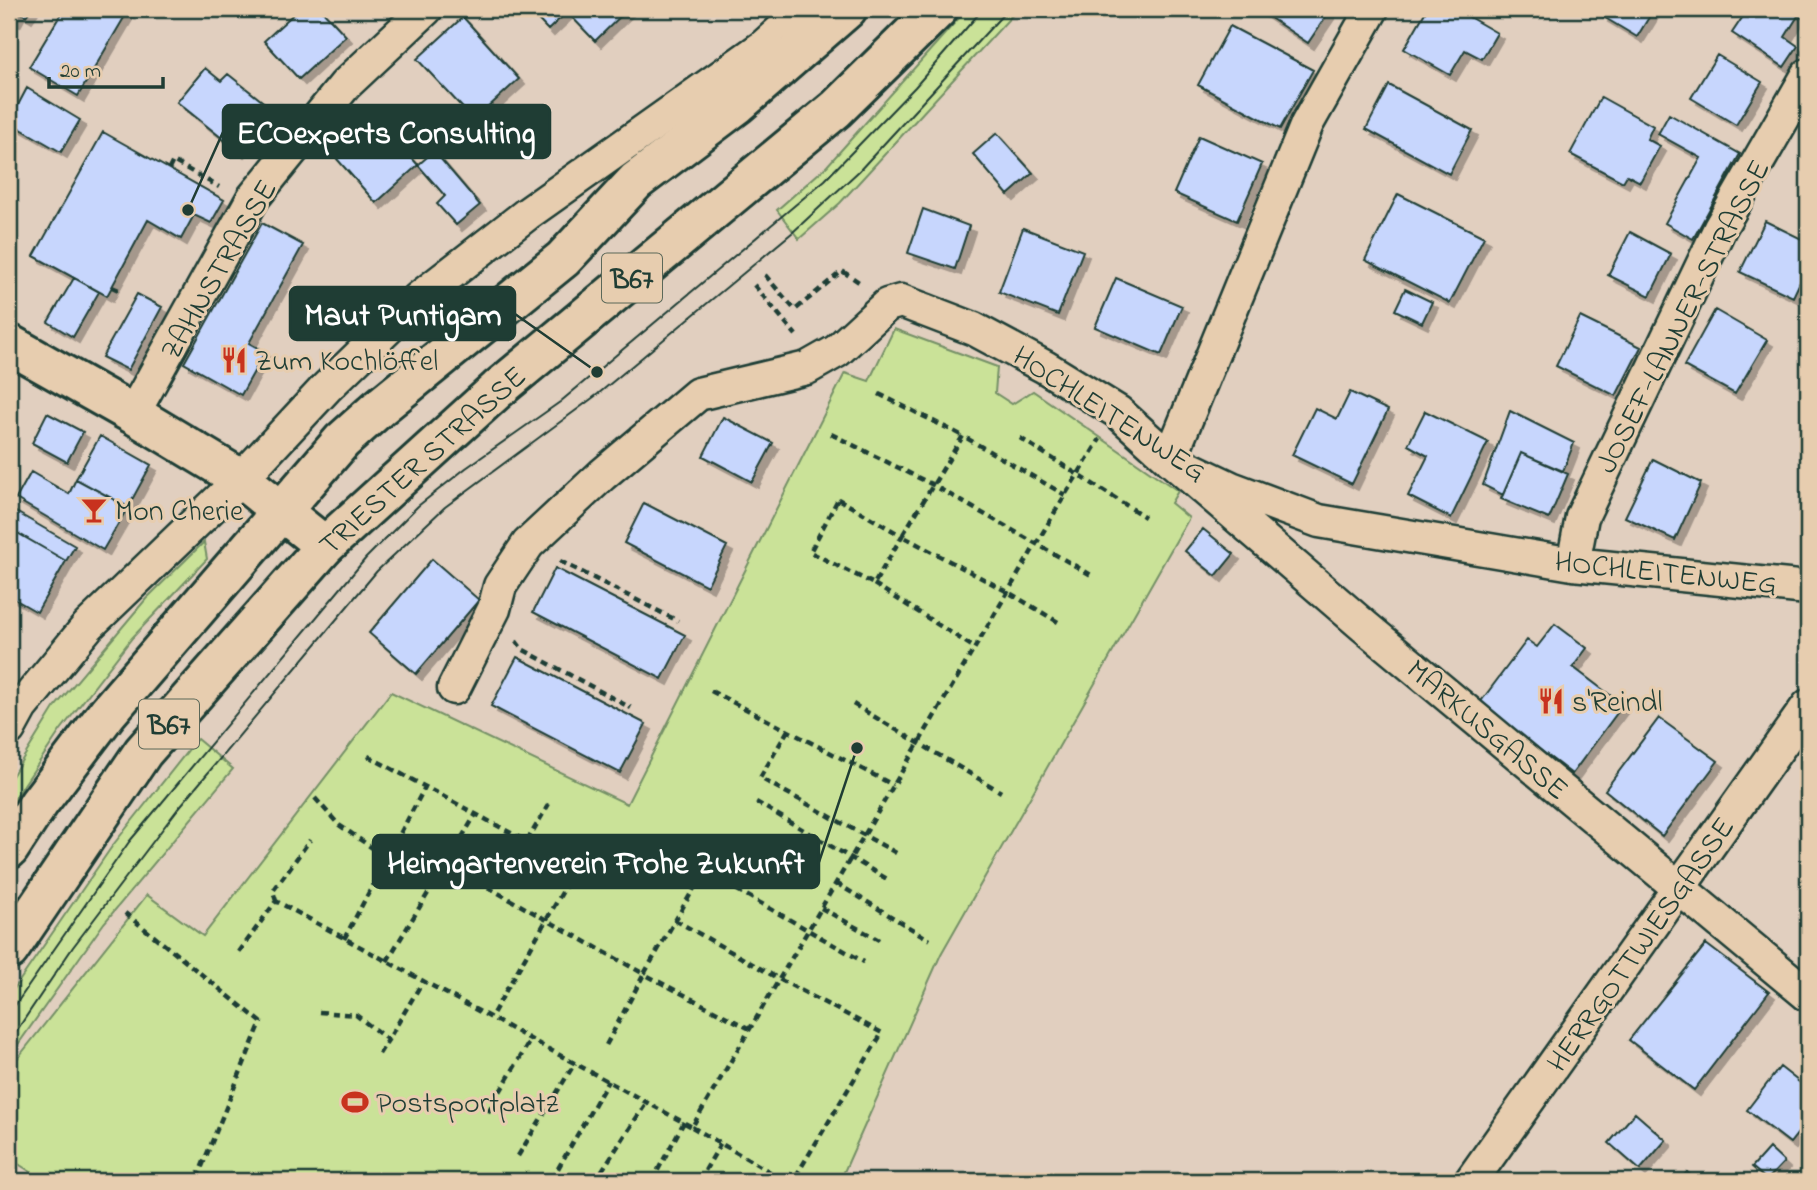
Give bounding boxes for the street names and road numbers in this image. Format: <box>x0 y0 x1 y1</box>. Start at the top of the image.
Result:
street label: JOSEF-LANNER-STRASSE <box>1586 153 1783 482</box>
street label: ZAHNSTRASSE <box>151 172 290 369</box>
road number: B67 <box>602 254 662 302</box>
street label: HOCHLEITENWEG <box>1003 336 1214 495</box>
street label: TRIESTER STRASSE <box>310 357 538 568</box>
street label: HOCHLEITENWEG <box>1552 541 1779 609</box>
street label: MARKUSGASSE <box>1395 650 1577 812</box>
road number: B67 <box>139 700 199 748</box>
street label: HERRGOTTWIESGASSE <box>1538 809 1747 1082</box>

